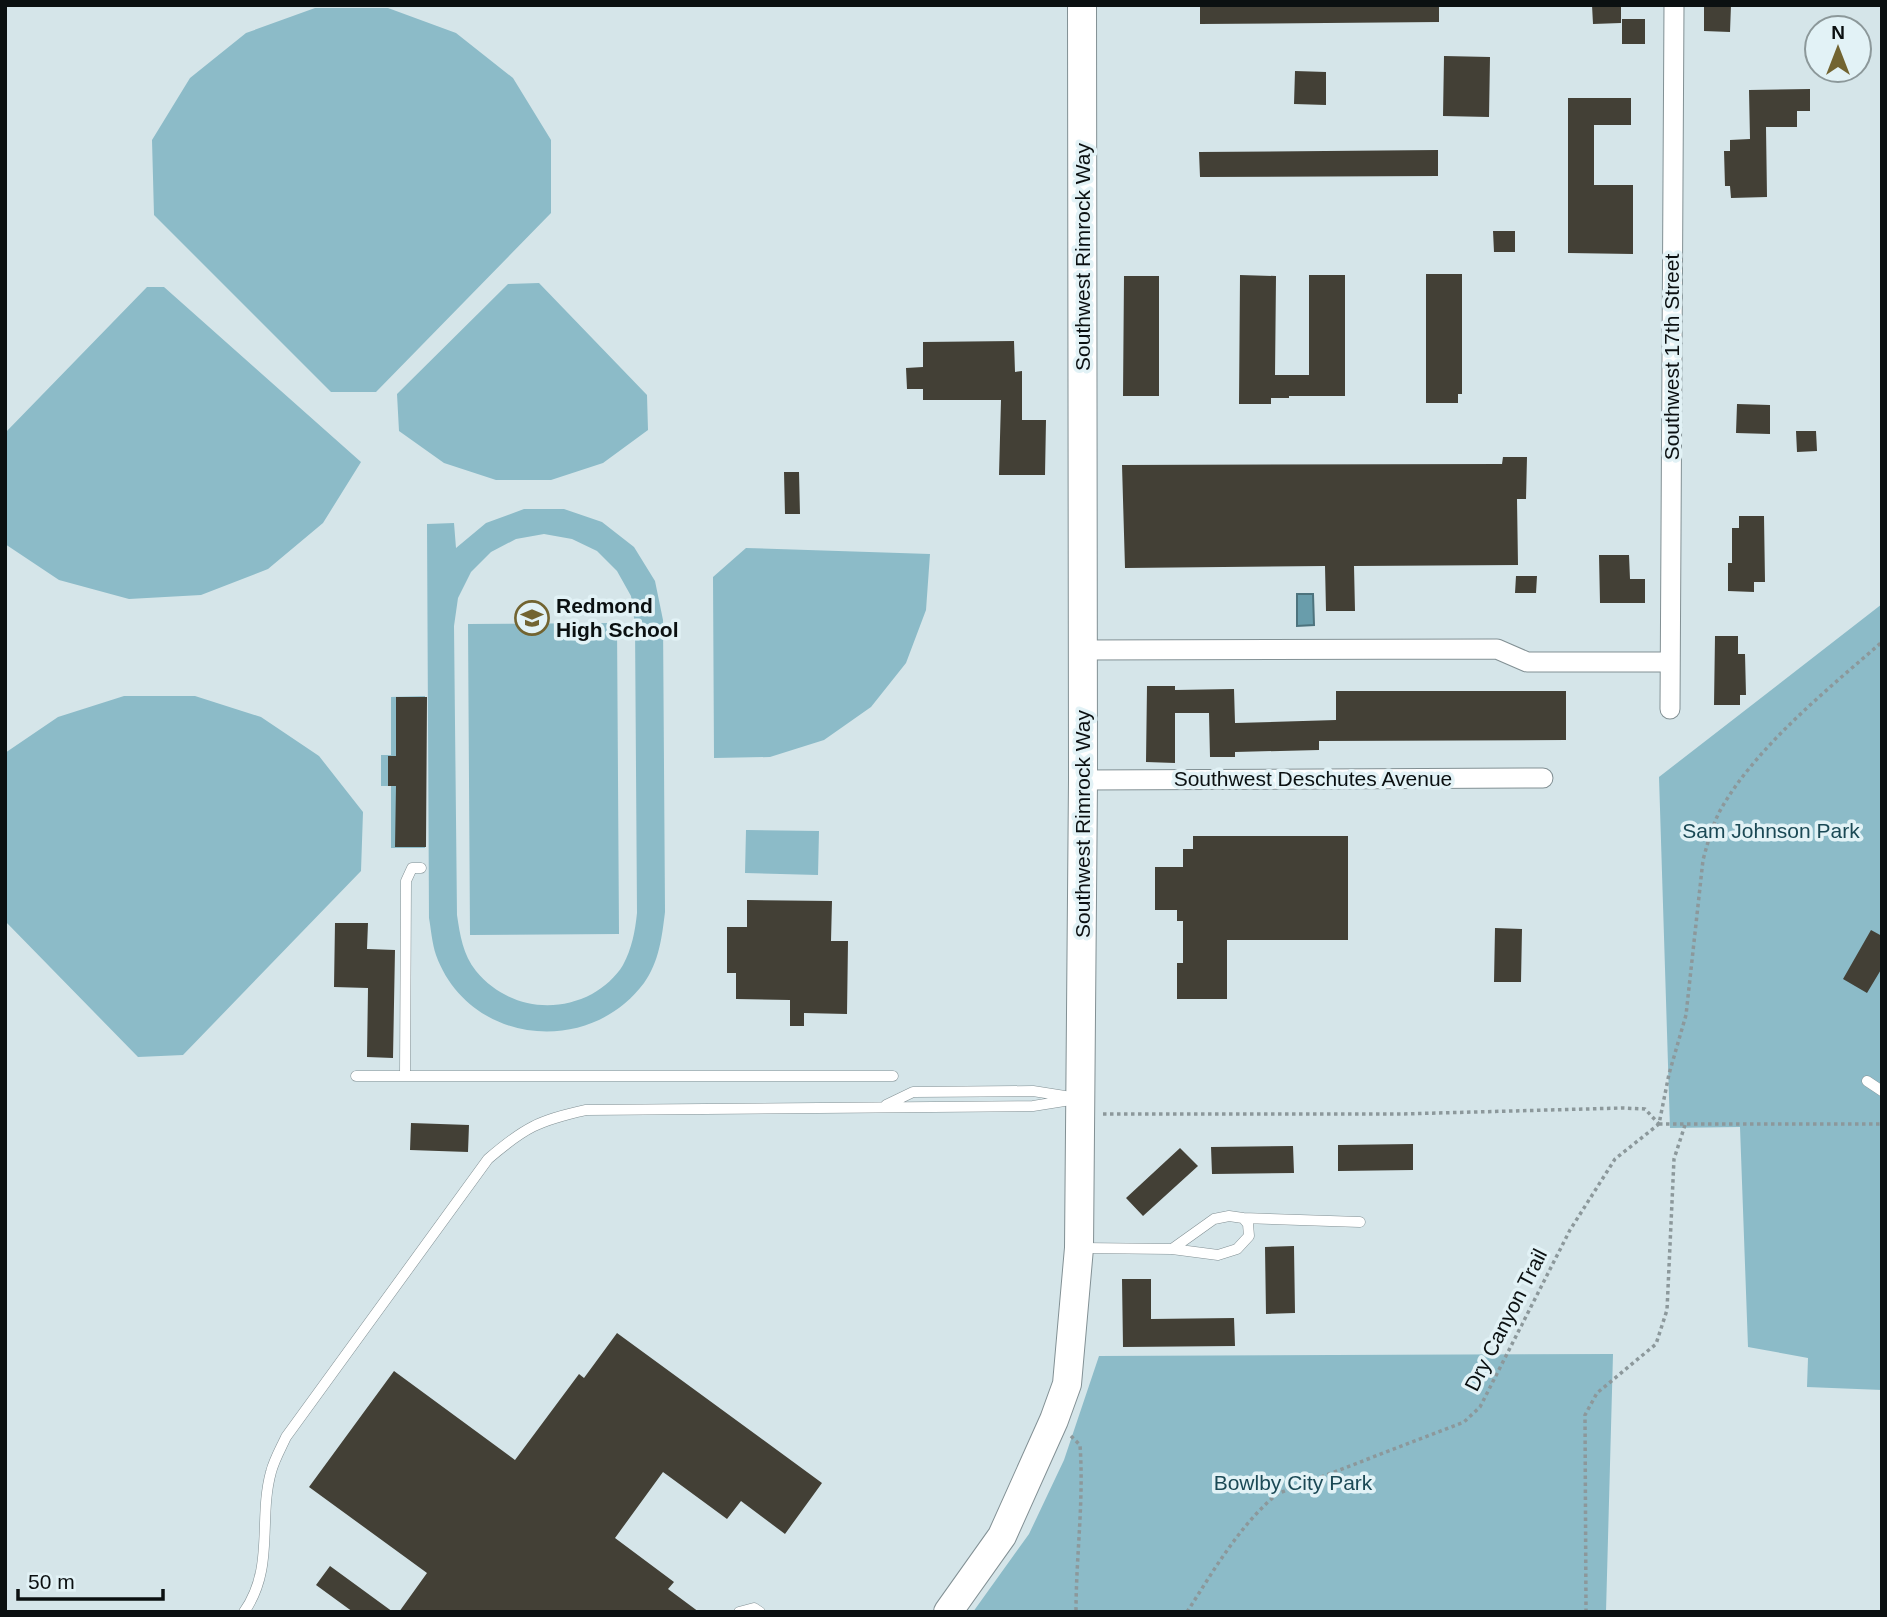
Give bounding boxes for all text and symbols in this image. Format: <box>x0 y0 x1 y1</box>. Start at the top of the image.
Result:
north arrow <box>1803 14 1873 84</box>
text: N <box>1831 22 1845 43</box>
street label: Southwest Rimrock Way <box>1071 143 1094 371</box>
street label: Southwest 17th Street <box>1660 254 1683 460</box>
place label: Redmond High School <box>556 594 679 641</box>
school or university icon: Redmond High School <box>513 599 551 637</box>
street label: Southwest Rimrock Way <box>1071 710 1094 938</box>
street label: Southwest Deschutes Avenue <box>1174 767 1452 790</box>
park label: Sam Johnson Park <box>1682 819 1860 842</box>
street label: Dry Canyon Trail <box>1460 1245 1551 1395</box>
park label: Bowlby City Park <box>1214 1471 1373 1494</box>
scale bar <box>18 1558 163 1602</box>
text: 50 m <box>28 1570 75 1593</box>

